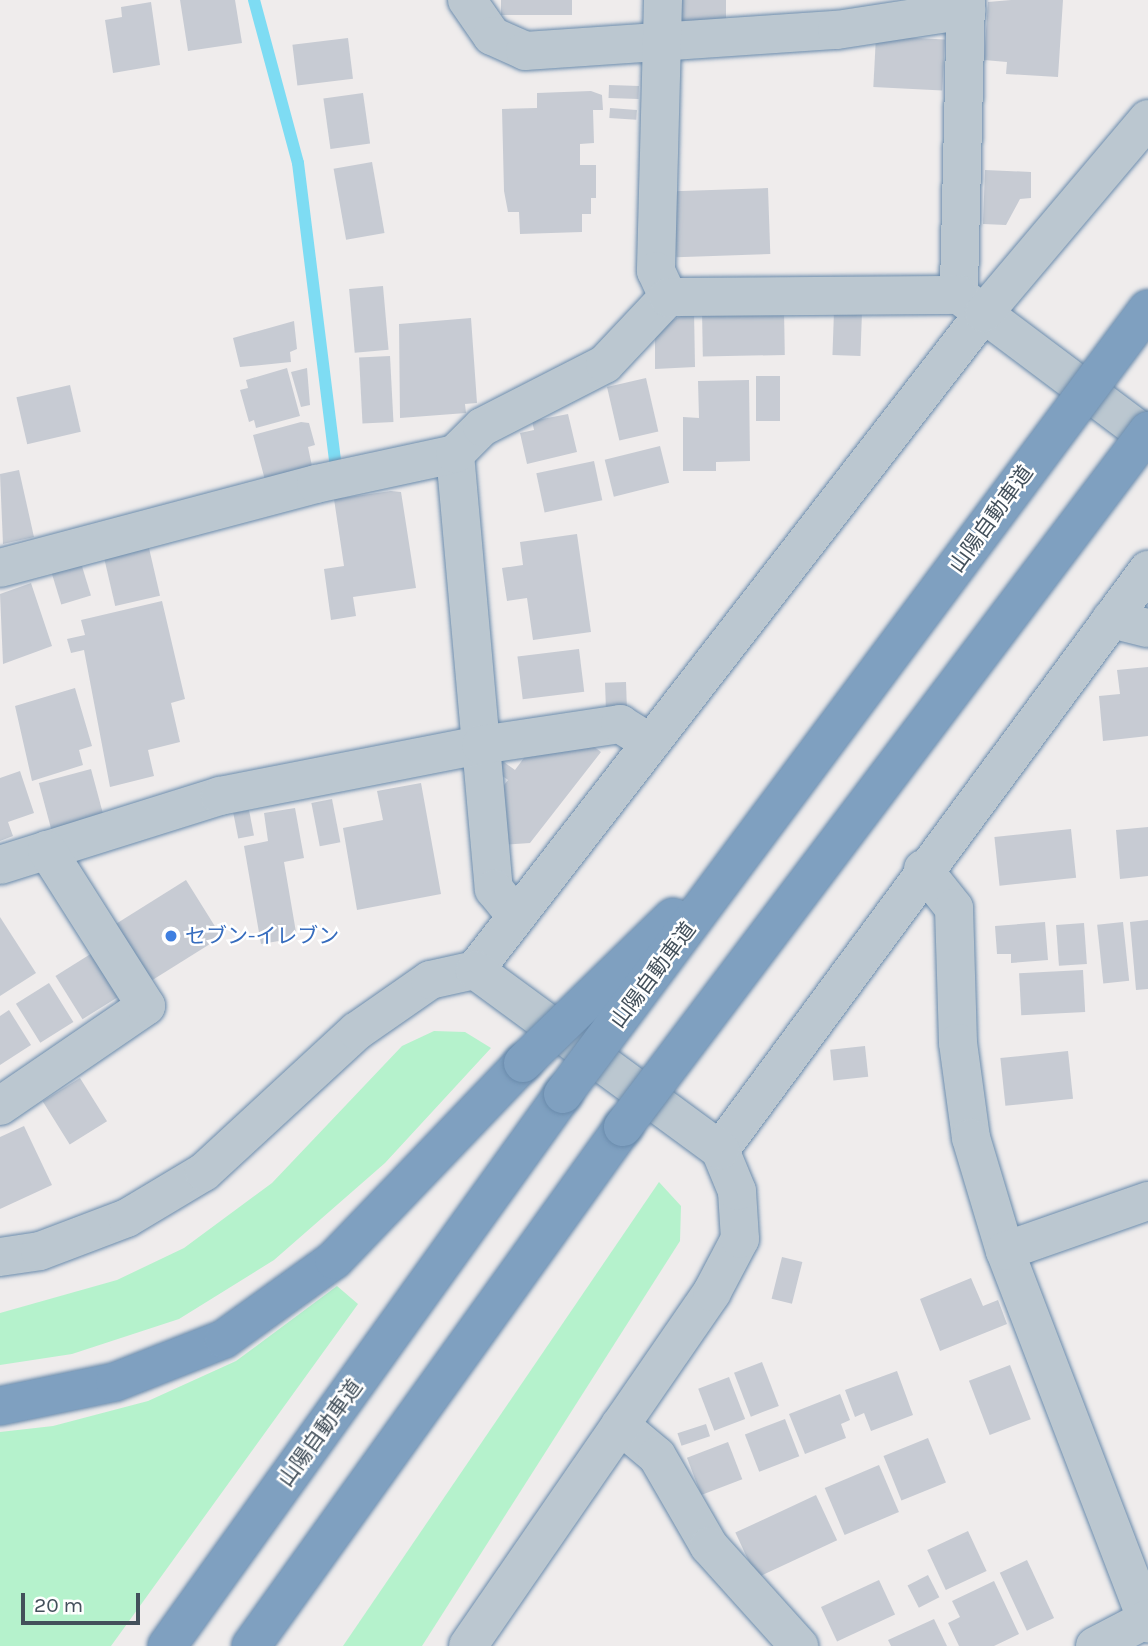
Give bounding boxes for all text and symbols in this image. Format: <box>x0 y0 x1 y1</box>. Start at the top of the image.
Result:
street label: 山陽自動車道 <box>944 461 1038 577</box>
street label: 山陽自動車道 <box>605 917 701 1033</box>
place label: セブン-イレブン <box>185 923 339 949</box>
marker: セブン-イレブン <box>163 928 179 944</box>
street label: 山陽自動車道 <box>273 1375 367 1491</box>
scale bar <box>24 1580 144 1624</box>
text: 20 m <box>34 1593 83 1617</box>

